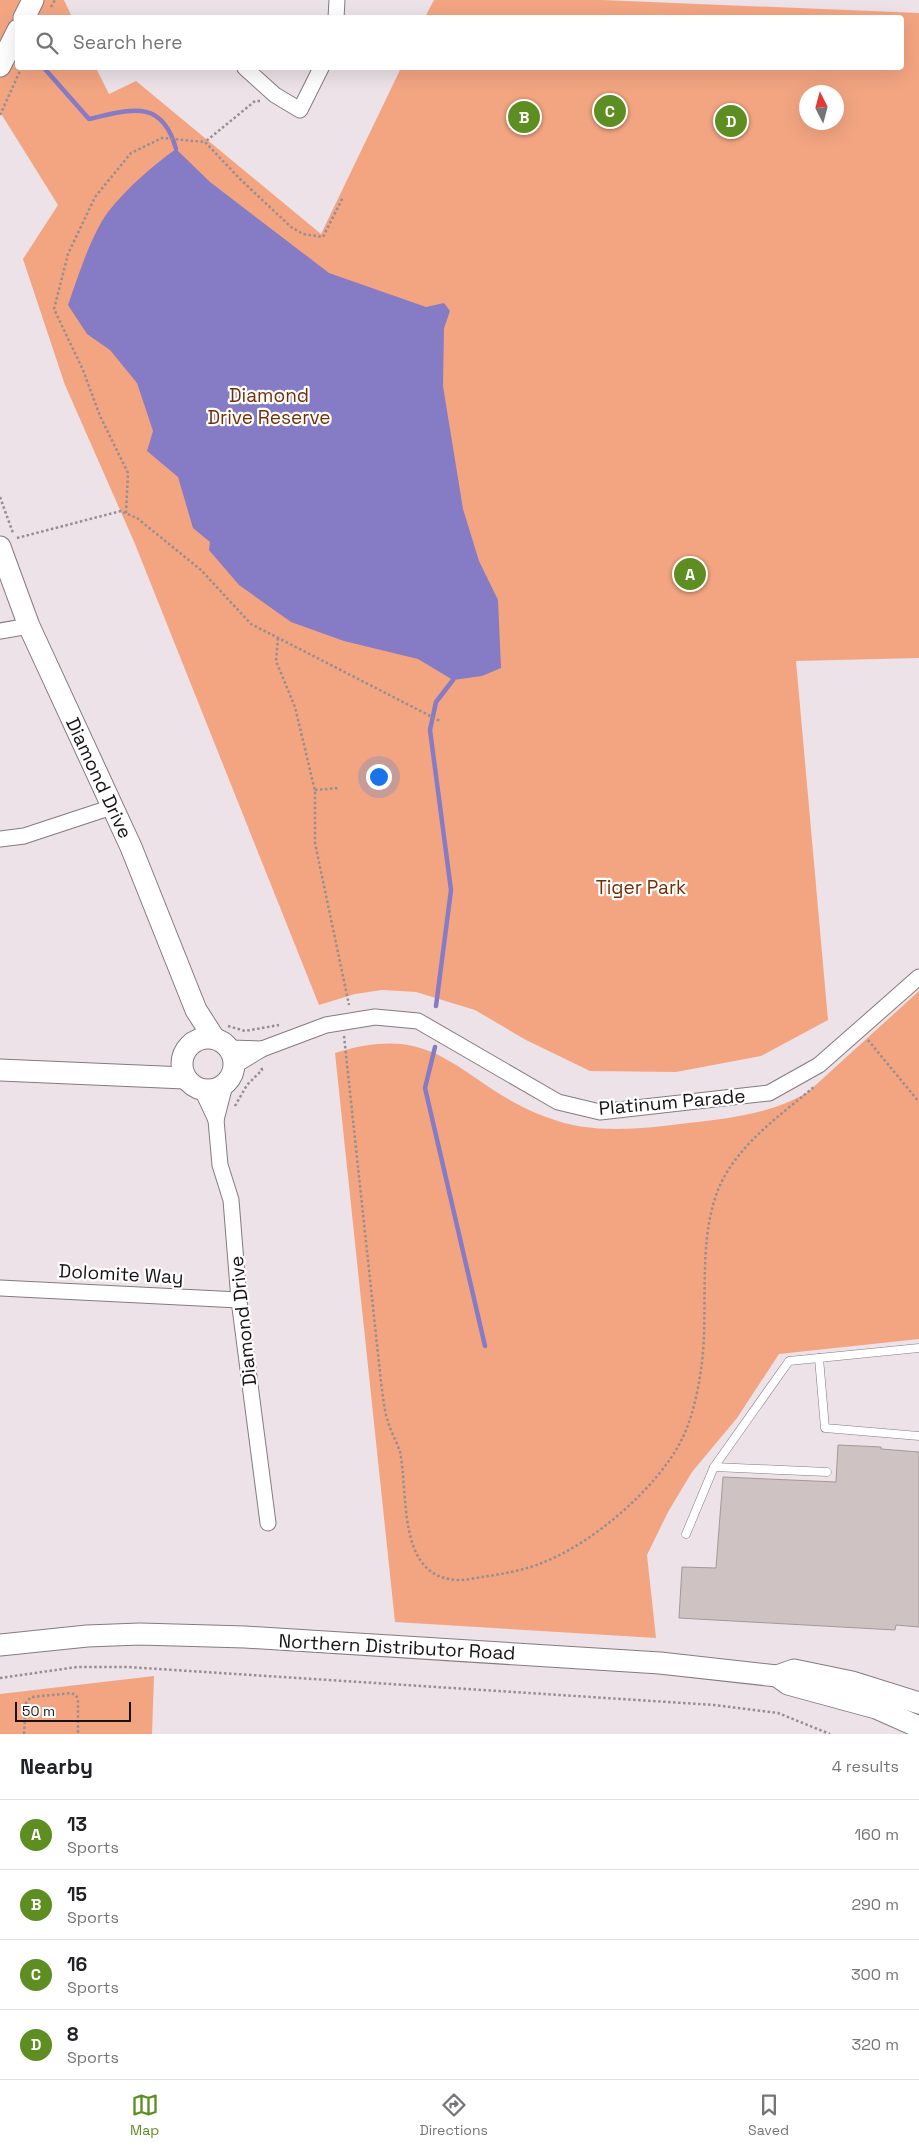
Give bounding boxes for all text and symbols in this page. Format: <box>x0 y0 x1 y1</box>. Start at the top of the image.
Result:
search box <box>15 15 904 70</box>
icon: search <box>33 29 61 57</box>
text: Search here <box>73 30 183 55</box>
north arrow <box>799 85 844 130</box>
pin: C <box>594 92 626 130</box>
pin: B <box>508 98 540 136</box>
pin: D <box>715 102 747 140</box>
park label: Diamond Drive Reserve <box>207 383 331 430</box>
pin: A <box>674 555 706 593</box>
street label: Diamond Drive <box>60 714 138 842</box>
your location <box>366 764 392 790</box>
park label: Tiger Park <box>596 875 686 900</box>
street label: Platinum Parade <box>598 1083 746 1121</box>
street label: Diamond Drive <box>224 1255 262 1387</box>
street label: Dolomite Way <box>58 1258 184 1290</box>
street label: Northern Distributor Road <box>278 1628 516 1666</box>
scale bar <box>15 1699 131 1722</box>
text: 50 m <box>22 1702 55 1720</box>
text: Nearby <box>20 1753 93 1780</box>
text: 4 results <box>832 1756 899 1777</box>
text: 13 <box>67 1812 87 1837</box>
text: A <box>31 1824 41 1845</box>
text: 160 m <box>854 1824 899 1845</box>
text: Sports <box>67 1837 119 1858</box>
text: 15 <box>67 1882 87 1907</box>
text: B <box>31 1894 41 1915</box>
text: 290 m <box>851 1894 899 1915</box>
text: Sports <box>67 1907 119 1928</box>
text: 16 <box>67 1952 87 1977</box>
text: C <box>31 1964 41 1985</box>
text: 300 m <box>851 1964 899 1985</box>
text: Sports <box>67 1977 119 1998</box>
text: 8 <box>67 2022 78 2047</box>
text: D <box>31 2034 41 2055</box>
text: 320 m <box>852 2034 899 2055</box>
text: Sports <box>67 2047 119 2068</box>
tab: Map <box>130 2091 159 2139</box>
tab: Directions <box>419 2091 488 2139</box>
tab: Saved <box>748 2091 789 2139</box>

